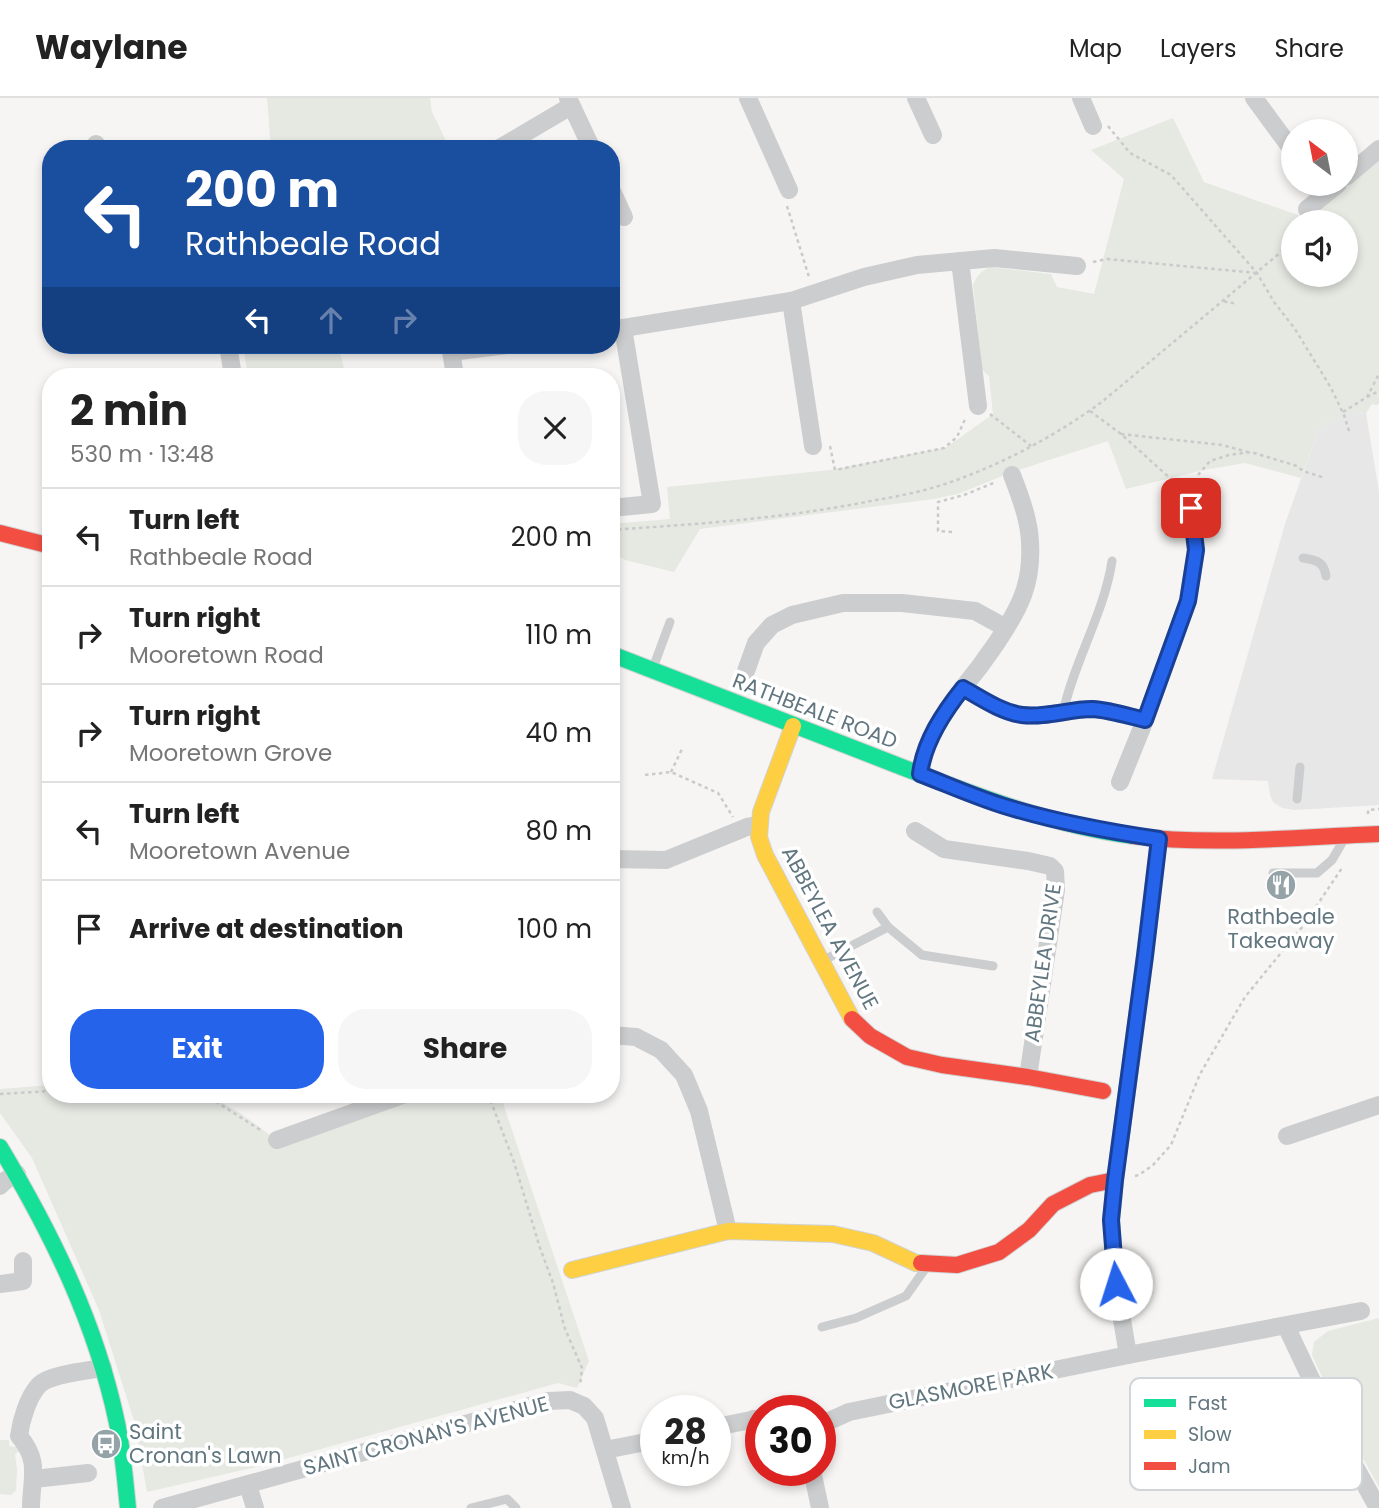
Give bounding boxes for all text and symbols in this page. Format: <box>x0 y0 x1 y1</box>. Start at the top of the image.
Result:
text: Waylane <box>35 24 188 71</box>
text: Map <box>1069 32 1122 65</box>
text: Layers <box>1160 32 1236 65</box>
text: Share <box>1274 32 1344 65</box>
north arrow <box>1281 119 1358 196</box>
map controls <box>1281 119 1358 287</box>
text: 200 m <box>185 156 339 224</box>
icon: left <box>70 168 161 259</box>
button: sound <box>1281 210 1358 287</box>
text: Rathbeale Road <box>185 221 441 266</box>
icon: left <box>239 301 277 339</box>
icon: ahead <box>312 301 350 339</box>
icon: right <box>385 301 423 339</box>
text: 2 min <box>70 381 188 440</box>
button: close <box>518 391 592 465</box>
text: 530 m · 13:48 <box>70 438 214 470</box>
pin <box>1161 478 1221 538</box>
icon: arrive <box>1172 489 1210 527</box>
text: Turn left <box>129 502 240 538</box>
icon: left <box>70 518 108 556</box>
text: 200 m <box>511 519 592 555</box>
text: Rathbeale Road <box>129 541 313 573</box>
text: Turn right <box>129 600 261 636</box>
icon: right <box>70 616 108 654</box>
text: 110 m <box>525 617 592 653</box>
text: Mooretown Road <box>129 639 324 671</box>
street label: RATHBEALE ROAD <box>729 666 902 755</box>
text: Turn right <box>129 698 261 734</box>
icon: right <box>70 714 108 752</box>
text: 40 m <box>526 715 592 751</box>
text: Mooretown Grove <box>129 737 332 769</box>
text: Turn left <box>129 796 240 832</box>
icon: left <box>70 812 108 850</box>
text: 80 m <box>526 813 592 849</box>
text: Mooretown Avenue <box>129 835 350 867</box>
street label: ABBEYLEA AVENUE <box>775 841 886 1015</box>
restaurant icon: Rathbeale Takeaway <box>1264 868 1298 902</box>
street label: ABBEYLEA DRIVE <box>1017 882 1068 1044</box>
place label: Rathbeale Takeaway <box>1227 902 1335 955</box>
icon: arrive <box>70 910 108 948</box>
text: Arrive at destination <box>129 911 404 947</box>
text: 100 m <box>517 911 592 947</box>
button: Exit <box>70 1009 324 1089</box>
button: Share <box>338 1009 592 1089</box>
position arrow <box>1079 1247 1153 1321</box>
street label: GLASMORE PARK <box>886 1356 1056 1417</box>
legend <box>1130 1378 1362 1490</box>
street label: SAINT CRONAN'S AVENUE <box>300 1389 552 1482</box>
text: Fast <box>1188 1390 1227 1417</box>
speed limit sign: 30 <box>745 1395 836 1486</box>
text: 28 <box>664 1407 707 1456</box>
place label: Saint Cronan's Lawn <box>129 1417 281 1470</box>
text: Slow <box>1188 1421 1232 1448</box>
bus stop icon: Saint Cronan's Lawn <box>89 1427 123 1461</box>
text: km/h <box>662 1445 709 1470</box>
text: Jam <box>1188 1453 1230 1480</box>

